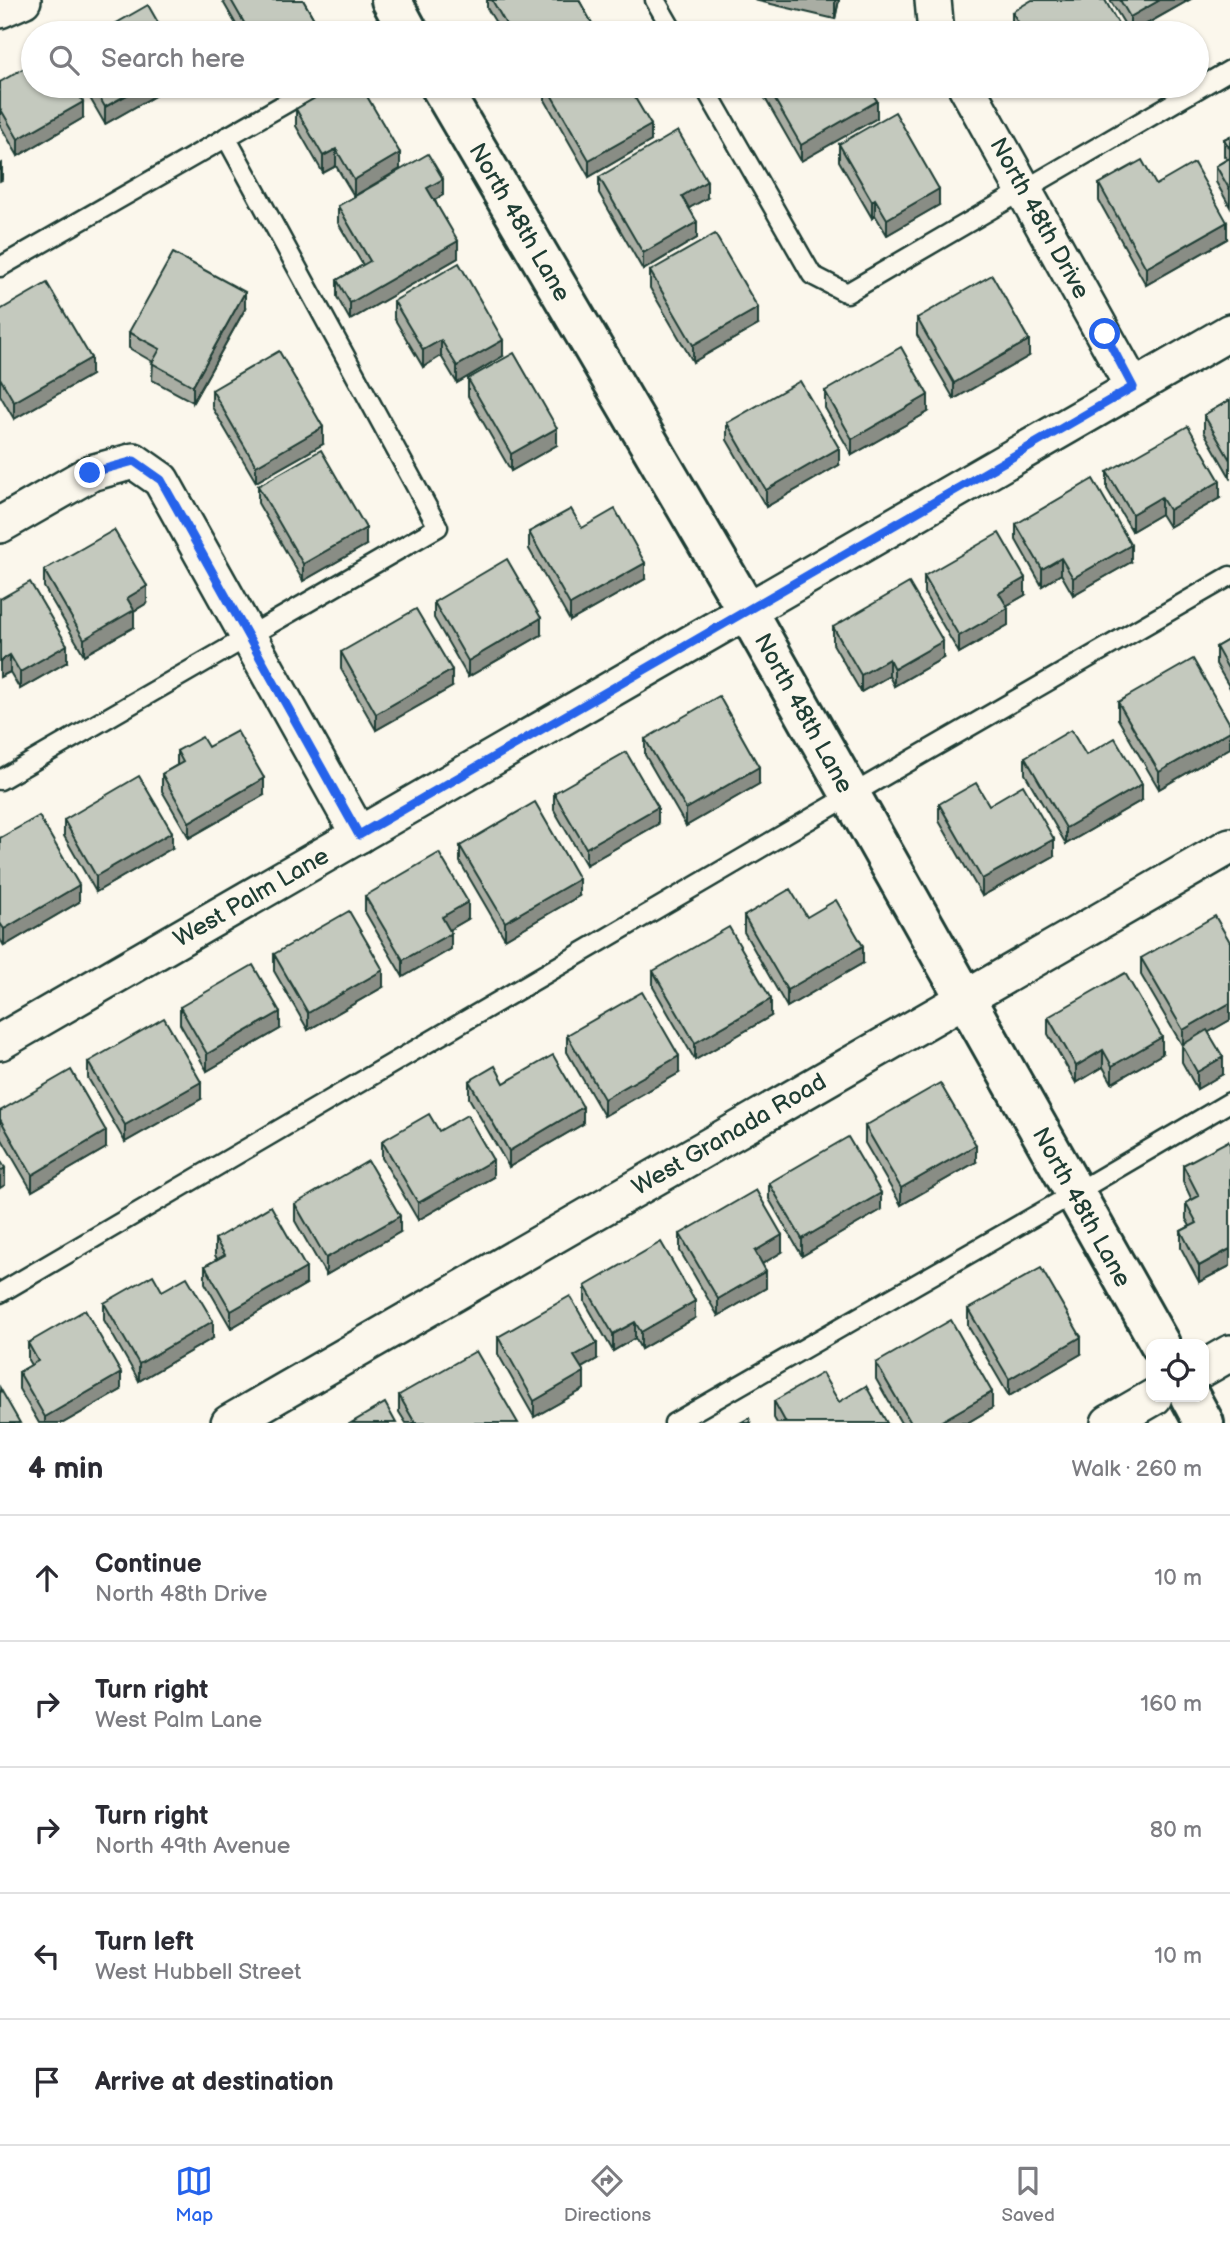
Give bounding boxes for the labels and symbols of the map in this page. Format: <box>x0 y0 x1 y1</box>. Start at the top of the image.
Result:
street label: North 48th Drive <box>983 133 1096 304</box>
street label: North 48th Lane <box>463 138 577 307</box>
route start <box>1089 318 1120 349</box>
route end <box>74 457 105 488</box>
street label: North 48th Lane <box>748 628 859 798</box>
street label: West Palm Lane <box>169 841 334 954</box>
street label: West Granada Road <box>627 1067 831 1202</box>
street label: North 48th Lane <box>1026 1122 1137 1292</box>

